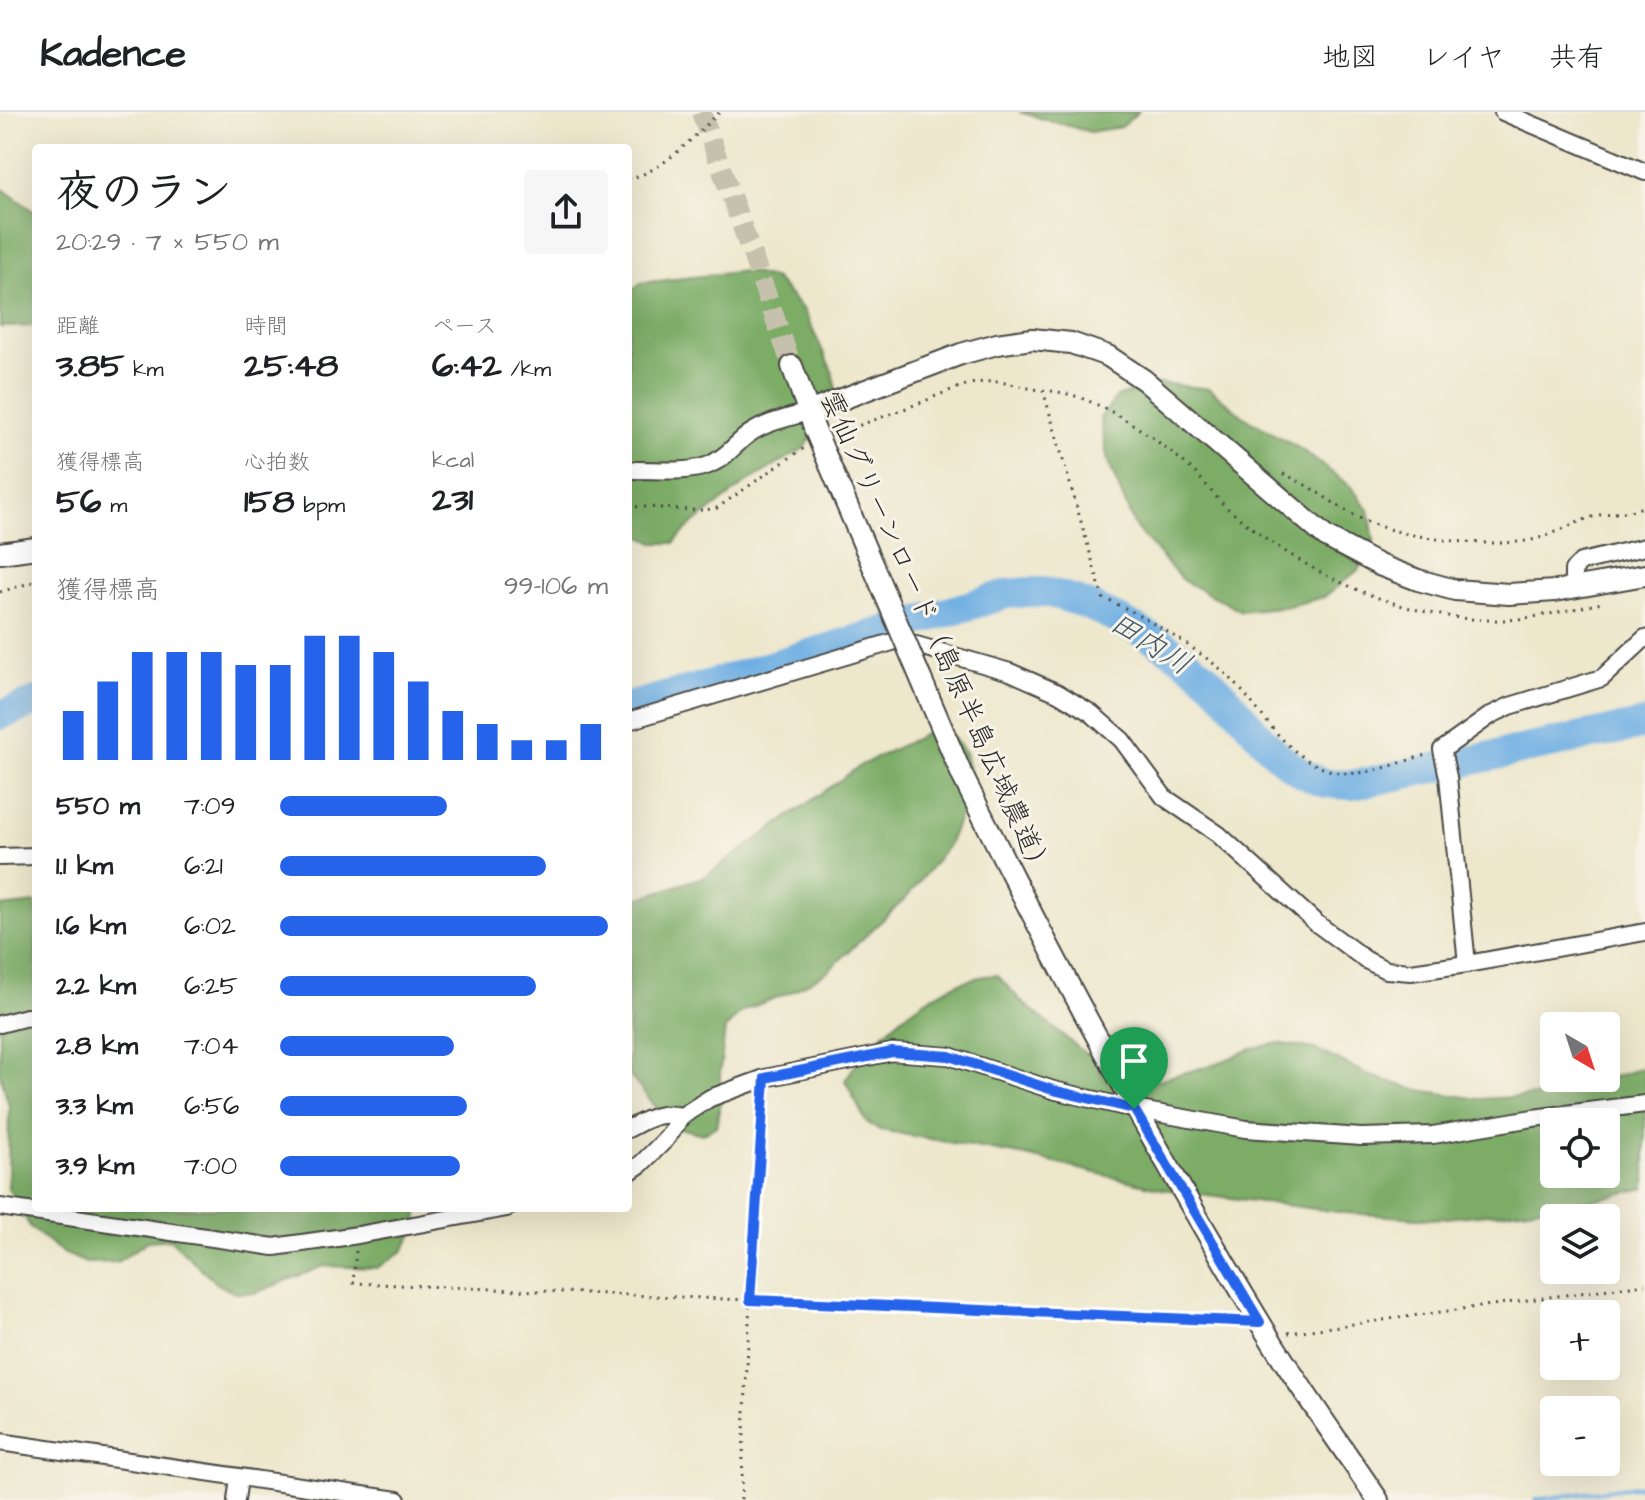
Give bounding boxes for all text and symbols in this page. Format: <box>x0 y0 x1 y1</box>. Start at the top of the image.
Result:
text: Kadence <box>40 29 186 81</box>
text: 地図 <box>1322 38 1378 77</box>
text: レイヤ <box>1422 38 1505 77</box>
text: 共有 <box>1549 38 1605 77</box>
text: 夜のラン <box>56 163 232 224</box>
button: share <box>524 170 608 254</box>
text: 20:29 · 7 × 550 m <box>56 224 279 260</box>
text: 距離 <box>56 311 100 342</box>
text: 時間 <box>244 311 288 342</box>
text: ペース <box>432 311 497 342</box>
text: 3.85 <box>56 342 124 390</box>
text: 25:48 <box>244 342 338 390</box>
text: 6:42 <box>432 342 502 390</box>
text: km <box>124 354 164 385</box>
text: /km <box>502 354 551 385</box>
street label: 雲仙グリーンロード（島原半島広域農道） <box>810 384 1061 885</box>
text: kcal <box>432 445 474 476</box>
text: 獲得標高 <box>56 447 144 478</box>
text: 心拍数 <box>244 447 310 478</box>
text: 231 <box>432 476 473 524</box>
text: 56 <box>56 478 101 526</box>
text: 158 <box>244 478 294 526</box>
text: m <box>101 490 127 521</box>
text: bpm <box>294 490 345 521</box>
text: 99–106 m <box>504 568 608 604</box>
text: 獲得標高 <box>56 572 160 608</box>
water label: 田内川 <box>1101 602 1200 686</box>
text: 550 m <box>56 788 140 824</box>
text: 7:09 <box>184 788 236 824</box>
text: 1.1 km <box>56 848 113 884</box>
text: 6:21 <box>184 848 223 884</box>
text: 1.6 km <box>56 908 126 944</box>
text: 6:02 <box>184 908 236 944</box>
text: 2.2 km <box>56 968 136 1004</box>
text: 6:25 <box>184 968 238 1004</box>
north arrow <box>1540 1012 1620 1092</box>
map controls <box>1540 1012 1620 1476</box>
pin <box>1100 1027 1168 1109</box>
text: 2.8 km <box>56 1028 138 1064</box>
text: 7:04 <box>184 1028 238 1064</box>
icon: arrive <box>1112 1039 1156 1083</box>
text: 3.3 km <box>56 1088 133 1124</box>
text: 6:56 <box>184 1088 239 1124</box>
button: locate <box>1540 1108 1620 1188</box>
text: 3.9 km <box>56 1148 134 1184</box>
text: 7:00 <box>184 1148 237 1184</box>
button: layers <box>1540 1204 1620 1284</box>
button: + <box>1540 1300 1620 1380</box>
button: − <box>1540 1396 1620 1476</box>

